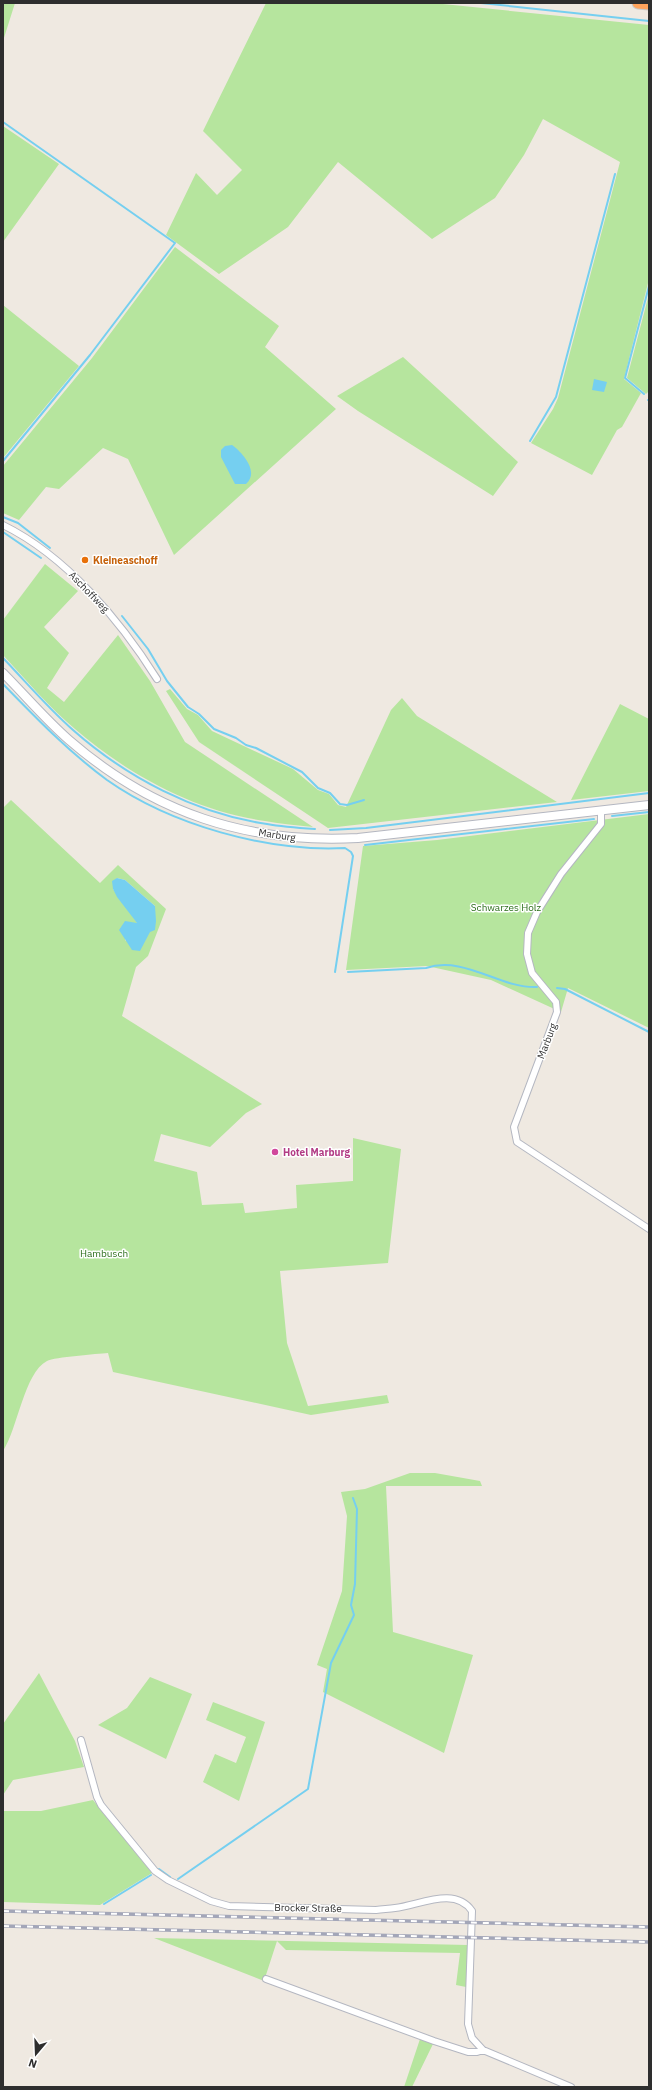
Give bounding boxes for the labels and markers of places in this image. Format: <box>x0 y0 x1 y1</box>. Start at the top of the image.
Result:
place label: Kleineaschoff <box>93 554 158 567</box>
marker: Kleineaschoff <box>80 555 90 565</box>
place label: Hotel Marburg <box>283 1146 350 1159</box>
marker: Hotel Marburg <box>270 1147 280 1157</box>

